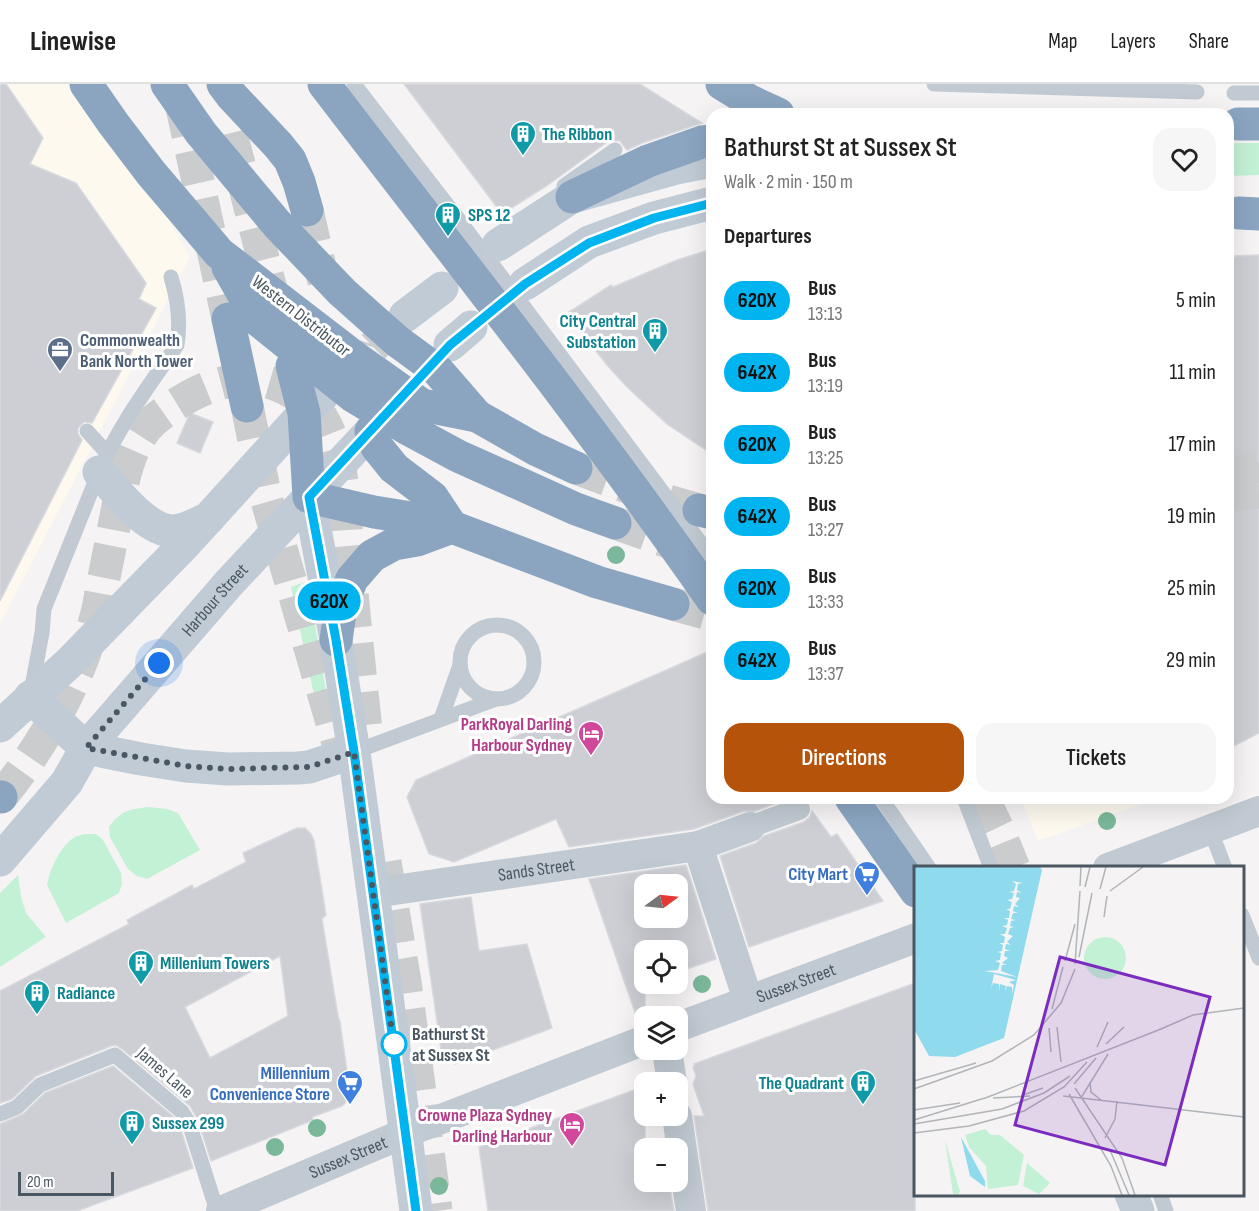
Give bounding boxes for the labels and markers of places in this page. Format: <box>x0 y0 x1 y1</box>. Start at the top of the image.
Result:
building icon: The Ribbon <box>508 119 538 157</box>
place label: The Ribbon <box>542 124 612 145</box>
building icon: SPS 12 <box>433 200 463 238</box>
place label: SPS 12 <box>468 205 511 226</box>
place label: City Central Substation <box>560 311 636 353</box>
building icon: City Central Substation <box>640 316 670 354</box>
place label: Commonwealth Bank North Tower <box>80 330 193 372</box>
office icon: Commonwealth Bank North Tower <box>45 335 75 373</box>
place label: ParkRoyal Darling Harbour Sydney <box>461 714 573 756</box>
hotel icon: ParkRoyal Darling Harbour Sydney <box>576 719 606 757</box>
supermarket icon: City Mart <box>852 859 882 897</box>
place label: City Mart <box>788 864 848 885</box>
building icon: Millenium Towers <box>126 948 156 986</box>
place label: Millenium Towers <box>160 953 270 974</box>
building icon: Radiance <box>22 978 52 1016</box>
place label: Radiance <box>57 983 115 1004</box>
place label: Bathurst St at Sussex St <box>412 1024 490 1066</box>
marker: Bathurst St at Sussex St <box>381 1031 407 1057</box>
place label: Millennium Convenience Store <box>210 1063 330 1105</box>
supermarket icon: Millennium Convenience Store <box>335 1068 365 1106</box>
building icon: The Quadrant <box>848 1068 878 1106</box>
place label: The Quadrant <box>759 1073 844 1094</box>
place label: Crowne Plaza Sydney Darling Harbour <box>418 1105 552 1147</box>
building icon: Sussex 299 <box>117 1108 147 1146</box>
hotel icon: Crowne Plaza Sydney Darling Harbour <box>557 1110 587 1148</box>
place label: Sussex 299 <box>152 1113 224 1134</box>

